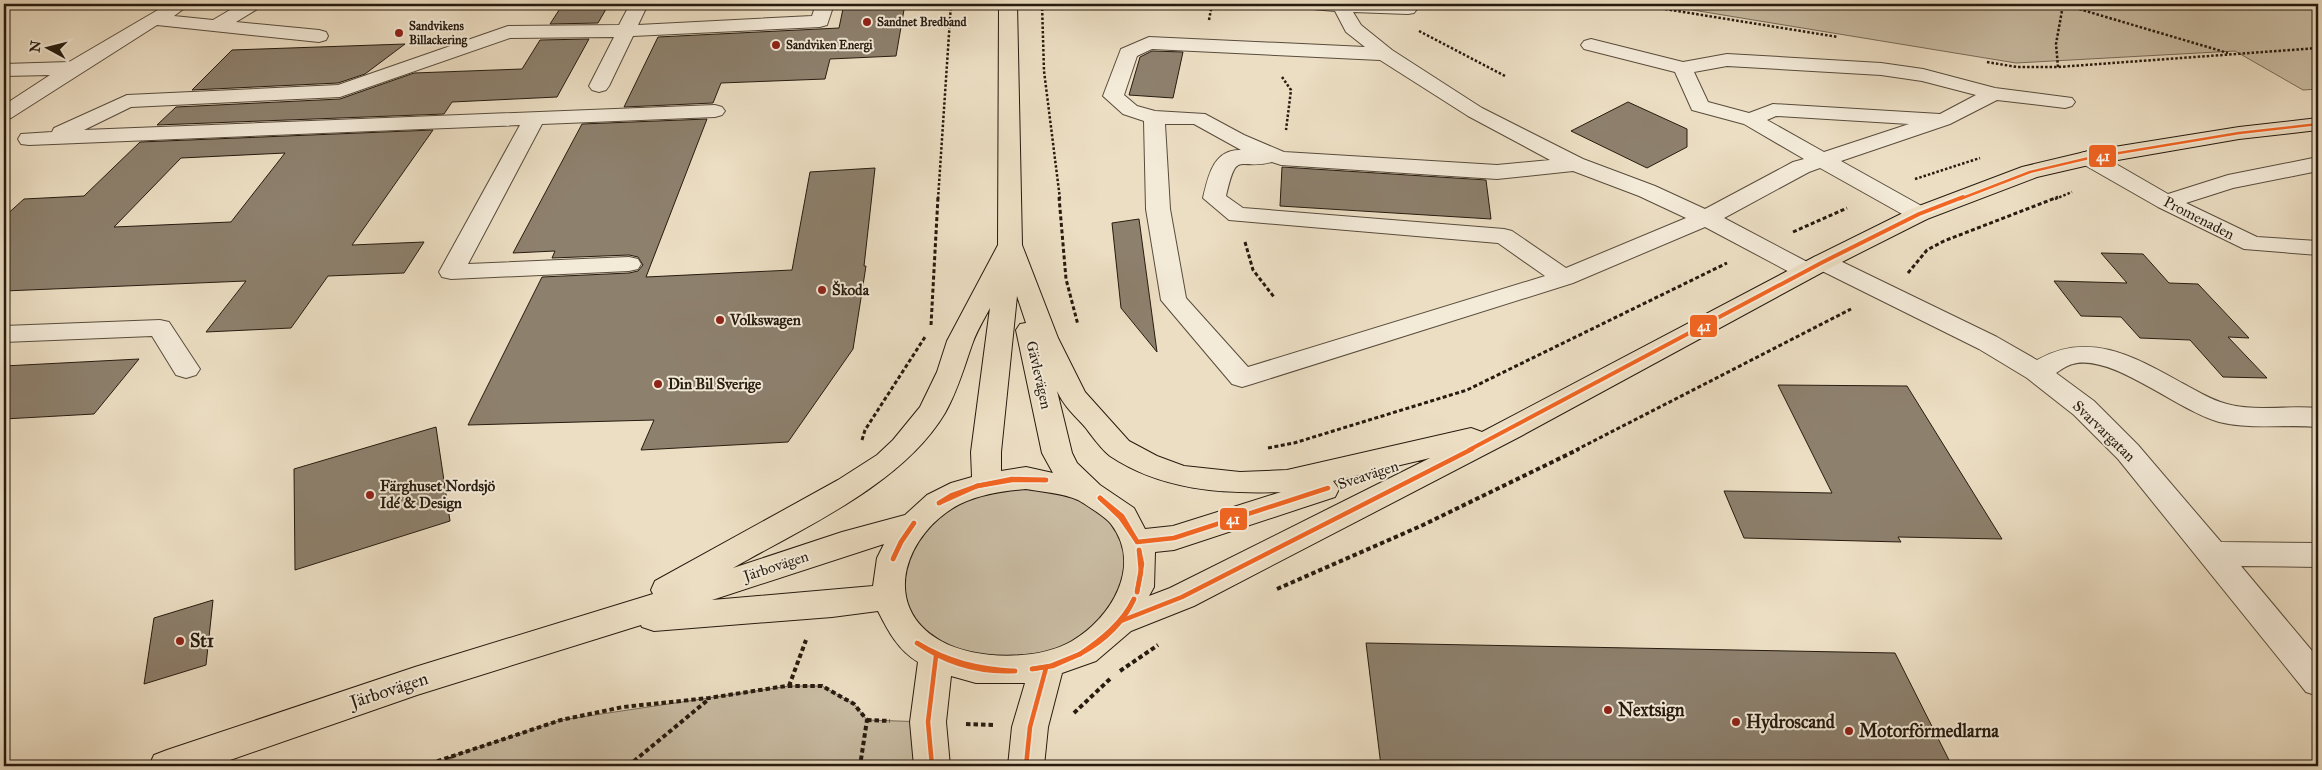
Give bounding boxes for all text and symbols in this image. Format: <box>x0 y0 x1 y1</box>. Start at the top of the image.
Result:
place label: Sandnet Bredband <box>877 15 968 29</box>
marker: Sandnet Bredband <box>861 16 873 28</box>
place label: Sandvikens Billackering <box>409 19 468 48</box>
north arrow <box>22 22 72 72</box>
marker: Sandvikens Billackering <box>393 27 405 39</box>
place label: Sandviken Energi <box>786 38 873 53</box>
text: N <box>26 39 45 53</box>
marker: Sandviken Energi <box>770 39 782 51</box>
line badge: 41 <box>2088 144 2117 168</box>
text: 41 <box>2096 148 2110 166</box>
street label: Promenaden <box>2161 193 2237 243</box>
place label: Škoda <box>832 280 870 299</box>
marker: Škoda <box>816 284 828 296</box>
place label: Volkswagen <box>729 311 802 330</box>
marker: Volkswagen <box>714 314 726 326</box>
line badge: 41 <box>1689 314 1718 338</box>
text: 41 <box>1697 318 1711 336</box>
street label: Gävlevägen <box>1022 339 1056 411</box>
place label: Din Bil Sverige <box>668 375 762 394</box>
marker: Din Bil Sverige <box>652 378 664 390</box>
street label: Svarvargatan <box>2069 397 2139 465</box>
street label: Sveavägen <box>1335 457 1401 493</box>
place label: Färghuset Nordsjö Idé & Design <box>380 477 496 513</box>
marker: Färghuset Nordsjö Idé & Design <box>364 489 376 501</box>
line badge: 41 <box>1219 507 1248 531</box>
text: 41 <box>1226 511 1240 529</box>
street label: Järbovägen <box>739 547 811 587</box>
place label: St1 <box>190 630 214 652</box>
marker: St1 <box>174 635 186 647</box>
street label: Järbovägen <box>345 667 431 715</box>
place label: Nextsign <box>1618 699 1685 722</box>
marker: Nextsign <box>1602 704 1614 716</box>
place label: Hydroscand <box>1746 711 1836 734</box>
marker: Hydroscand <box>1730 716 1742 728</box>
place label: Motorförmedlarna <box>1859 720 1999 742</box>
marker: Motorförmedlarna <box>1843 725 1855 737</box>

